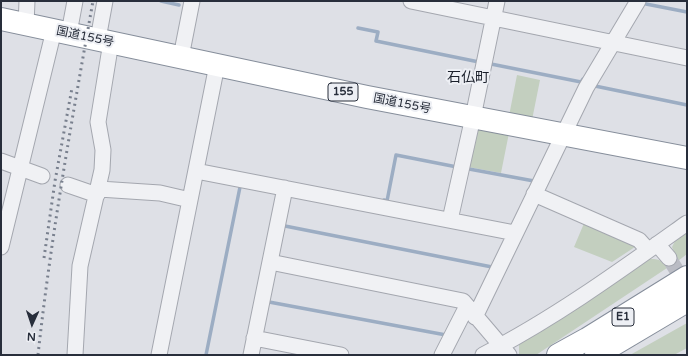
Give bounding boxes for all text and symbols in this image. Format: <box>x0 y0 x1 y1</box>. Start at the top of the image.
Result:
street label: 国道155号 <box>55 24 115 50</box>
district label: 石仏町 <box>447 70 489 86</box>
road number: 155 <box>328 83 358 101</box>
street label: 国道155号 <box>372 91 432 117</box>
north arrow <box>12 304 52 344</box>
road number: E1 <box>612 308 634 326</box>
text: N <box>27 330 36 343</box>

